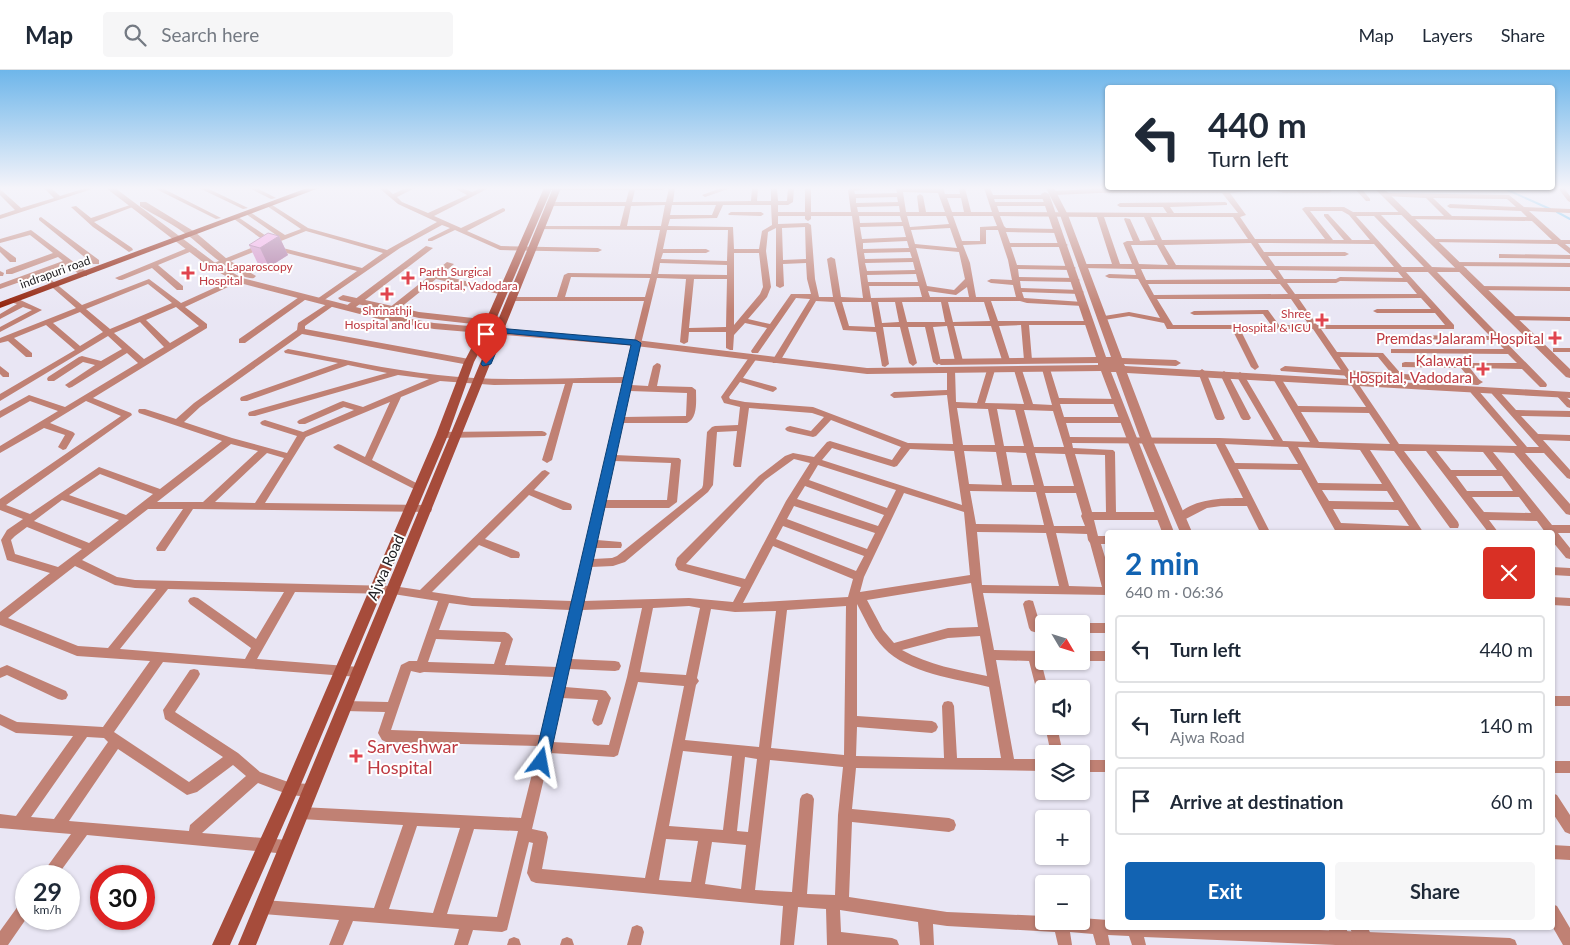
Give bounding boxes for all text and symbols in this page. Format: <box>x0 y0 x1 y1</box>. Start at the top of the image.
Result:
search box <box>103 12 453 57</box>
text: Map <box>25 20 73 49</box>
icon: search <box>121 21 149 49</box>
text: Search here <box>161 23 259 46</box>
text: Map <box>1358 24 1394 46</box>
text: Layers <box>1422 24 1473 46</box>
text: Share <box>1501 24 1545 46</box>
text: 440 m <box>1208 103 1307 145</box>
icon: left <box>1125 105 1190 170</box>
text: Turn left <box>1208 145 1289 172</box>
street label: indrapuri road <box>18 252 92 292</box>
place label: Uma Laparoscopy Hospital <box>199 259 293 288</box>
place label: Parth Surgical Hospital, Vadodara <box>419 264 518 293</box>
marker: Uma Laparoscopy Hospital <box>181 266 195 280</box>
marker: Parth Surgical Hospital, Vadodara <box>401 271 415 285</box>
marker: Shrinathji Hospital and Icu <box>380 287 394 301</box>
place label: Shrinathji Hospital and Icu <box>345 303 429 332</box>
place label: Shree Hospital & ICU <box>1232 306 1311 335</box>
pin <box>465 313 507 364</box>
marker: Shree Hospital & ICU <box>1315 313 1329 327</box>
icon: arrive <box>472 320 500 348</box>
place label: Premdas Jalaram Hospital <box>1376 329 1544 347</box>
marker: Premdas Jalaram Hospital <box>1548 331 1562 345</box>
place label: Kalawati Hospital, Vadodara <box>1349 351 1472 386</box>
marker: Kalawati Hospital, Vadodara <box>1476 362 1490 376</box>
street label: Ajwa Road <box>363 531 407 603</box>
text: 2 min <box>1125 545 1199 581</box>
button: close <box>1483 547 1535 599</box>
text: 640 m · 06:36 <box>1125 582 1224 601</box>
north arrow <box>1035 615 1090 670</box>
map controls <box>1035 615 1090 930</box>
icon: left <box>1127 635 1155 663</box>
text: Turn left <box>1170 638 1241 661</box>
text: 440 m <box>1479 638 1533 661</box>
button: sound <box>1035 680 1090 735</box>
text: Turn left <box>1170 704 1241 727</box>
icon: left <box>1127 711 1155 739</box>
text: 140 m <box>1479 714 1533 737</box>
text: Ajwa Road <box>1170 727 1245 746</box>
place label: Sarveshwar Hospital <box>367 735 458 778</box>
position arrow <box>514 735 566 787</box>
button: layers <box>1035 745 1090 800</box>
marker: Sarveshwar Hospital <box>349 749 363 763</box>
icon: arrive <box>1127 787 1155 815</box>
text: Arrive at destination <box>1170 790 1343 813</box>
text: 60 m <box>1490 790 1533 813</box>
button: + <box>1035 810 1090 865</box>
button: Exit <box>1125 862 1325 920</box>
button: Share <box>1335 862 1535 920</box>
speed limit sign: 30 <box>90 865 155 930</box>
button: − <box>1035 875 1090 930</box>
text: 29 <box>33 876 62 906</box>
text: km/h <box>33 902 62 917</box>

